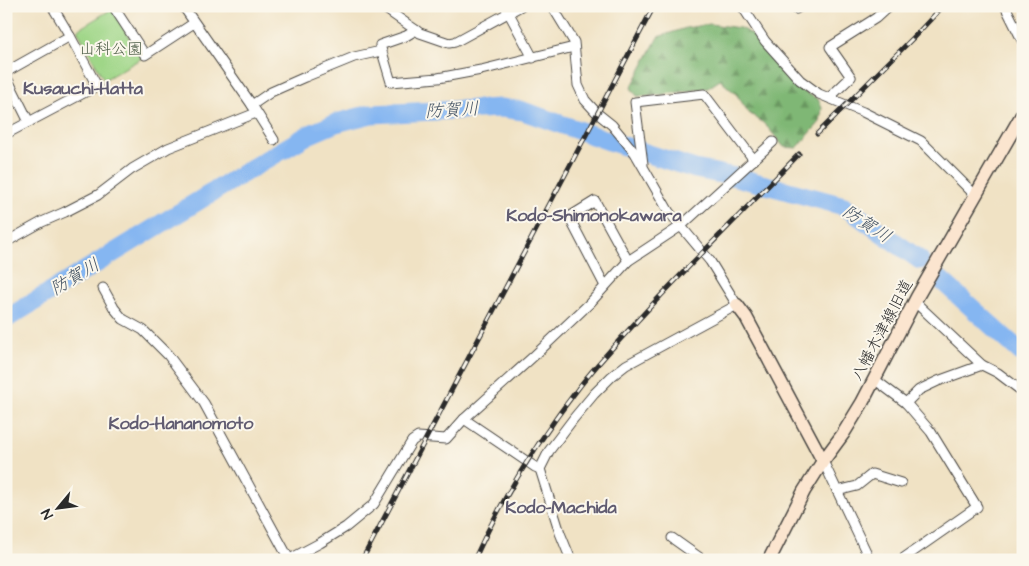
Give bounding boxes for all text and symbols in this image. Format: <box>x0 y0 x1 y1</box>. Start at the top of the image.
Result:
park label: 山科公園 <box>79 38 143 60</box>
district label: Kusauchi-Hatta <box>23 76 144 101</box>
water label: 防賀川 <box>424 96 480 124</box>
water label: 防賀川 <box>838 199 896 249</box>
district label: Kodo-Shimonokawara <box>506 203 683 228</box>
water label: 防賀川 <box>45 252 105 302</box>
street label: 八幡木津線旧道 <box>846 275 918 385</box>
district label: Kodo-Hananomoto <box>109 411 254 436</box>
north arrow <box>32 484 82 534</box>
district label: Kodo-Machida <box>505 495 618 520</box>
text: N <box>37 505 58 523</box>

